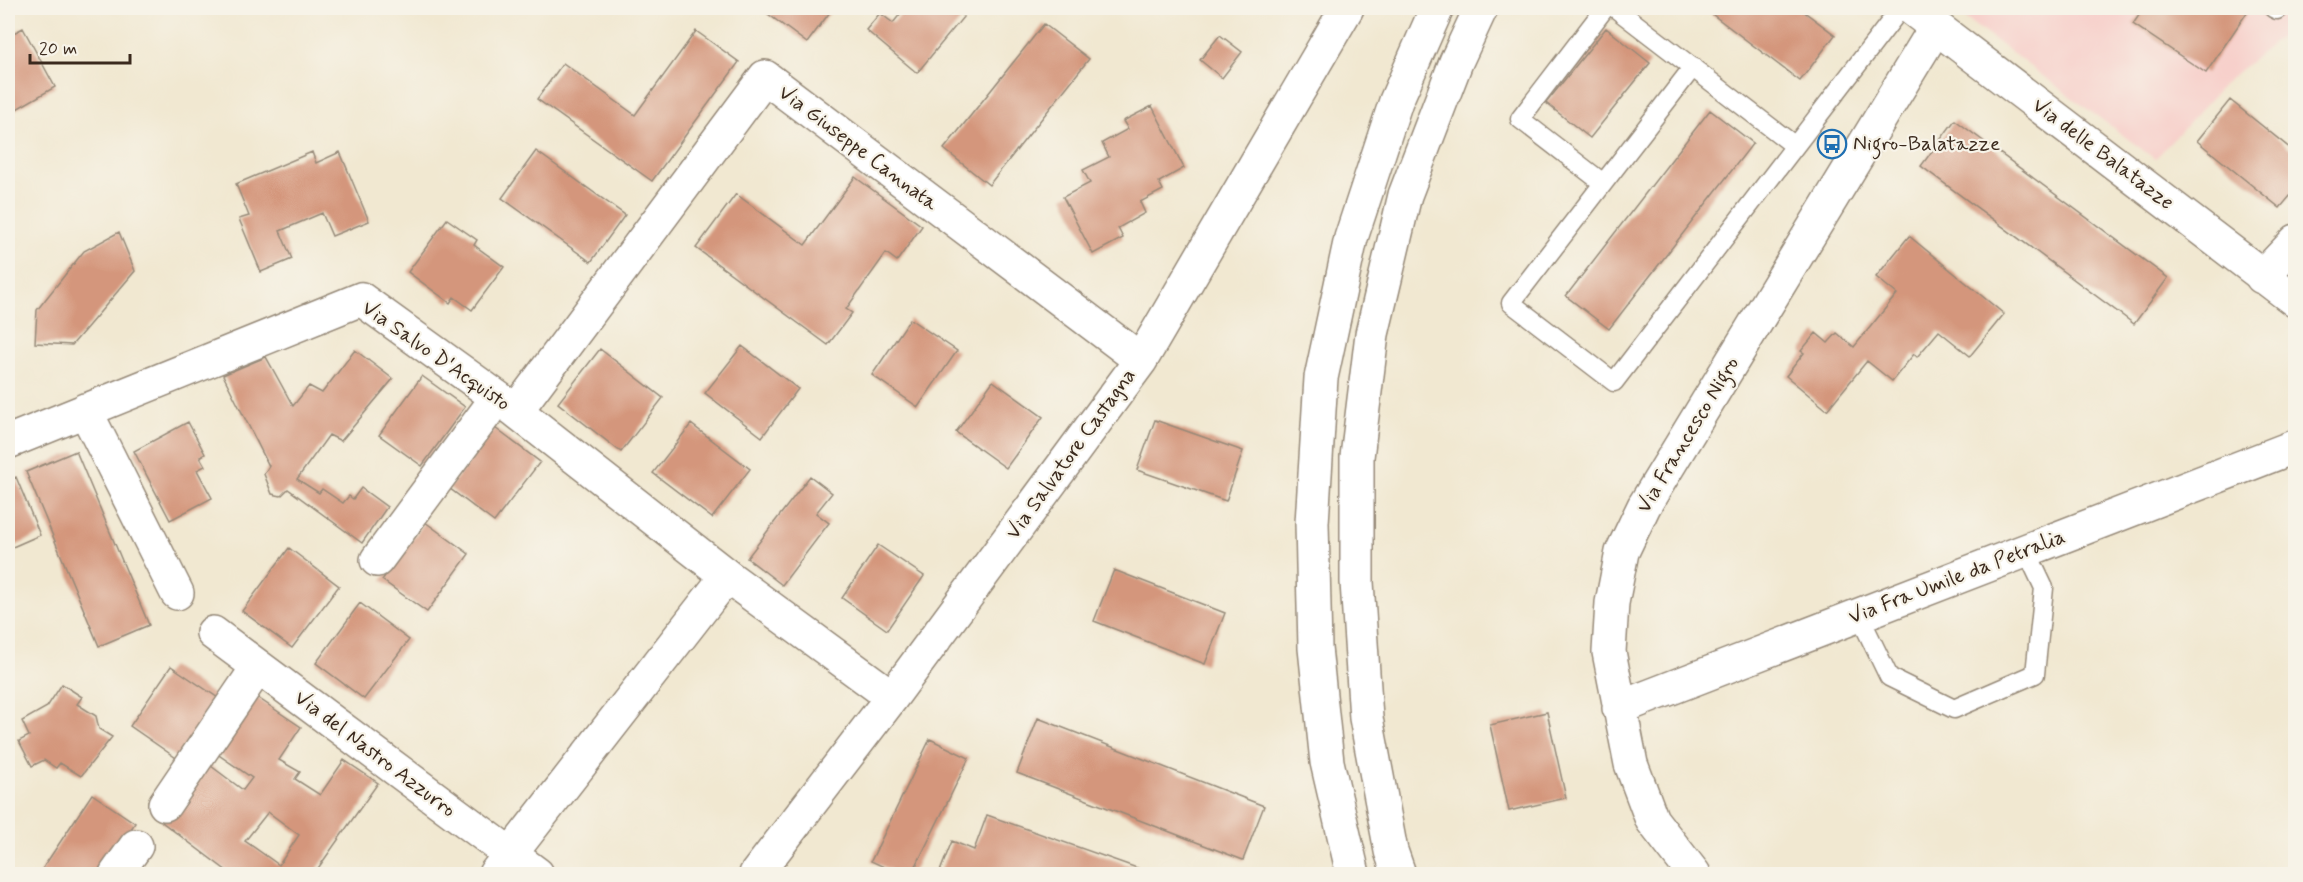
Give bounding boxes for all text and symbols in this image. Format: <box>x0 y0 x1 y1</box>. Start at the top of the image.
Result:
scale bar <box>30 27 130 65</box>
text: 20 m <box>39 37 77 61</box>
street label: Via Giuseppe Cannata <box>773 79 944 217</box>
street label: Via delle Balatazze <box>2026 91 2180 217</box>
bus stop icon: Nigro-Balatazze <box>1816 128 1848 160</box>
place label: Nigro-Balatazze <box>1853 130 2000 160</box>
street label: Via Salvo D'Acquisto <box>356 294 516 418</box>
street label: Via Francesco Nigro <box>1630 352 1748 520</box>
street label: Via Salvatore Castagna <box>999 363 1143 545</box>
street label: Via Fra Umile da Petralia <box>1845 523 2069 631</box>
street label: Via del Nastro Azzurro <box>288 684 462 824</box>

